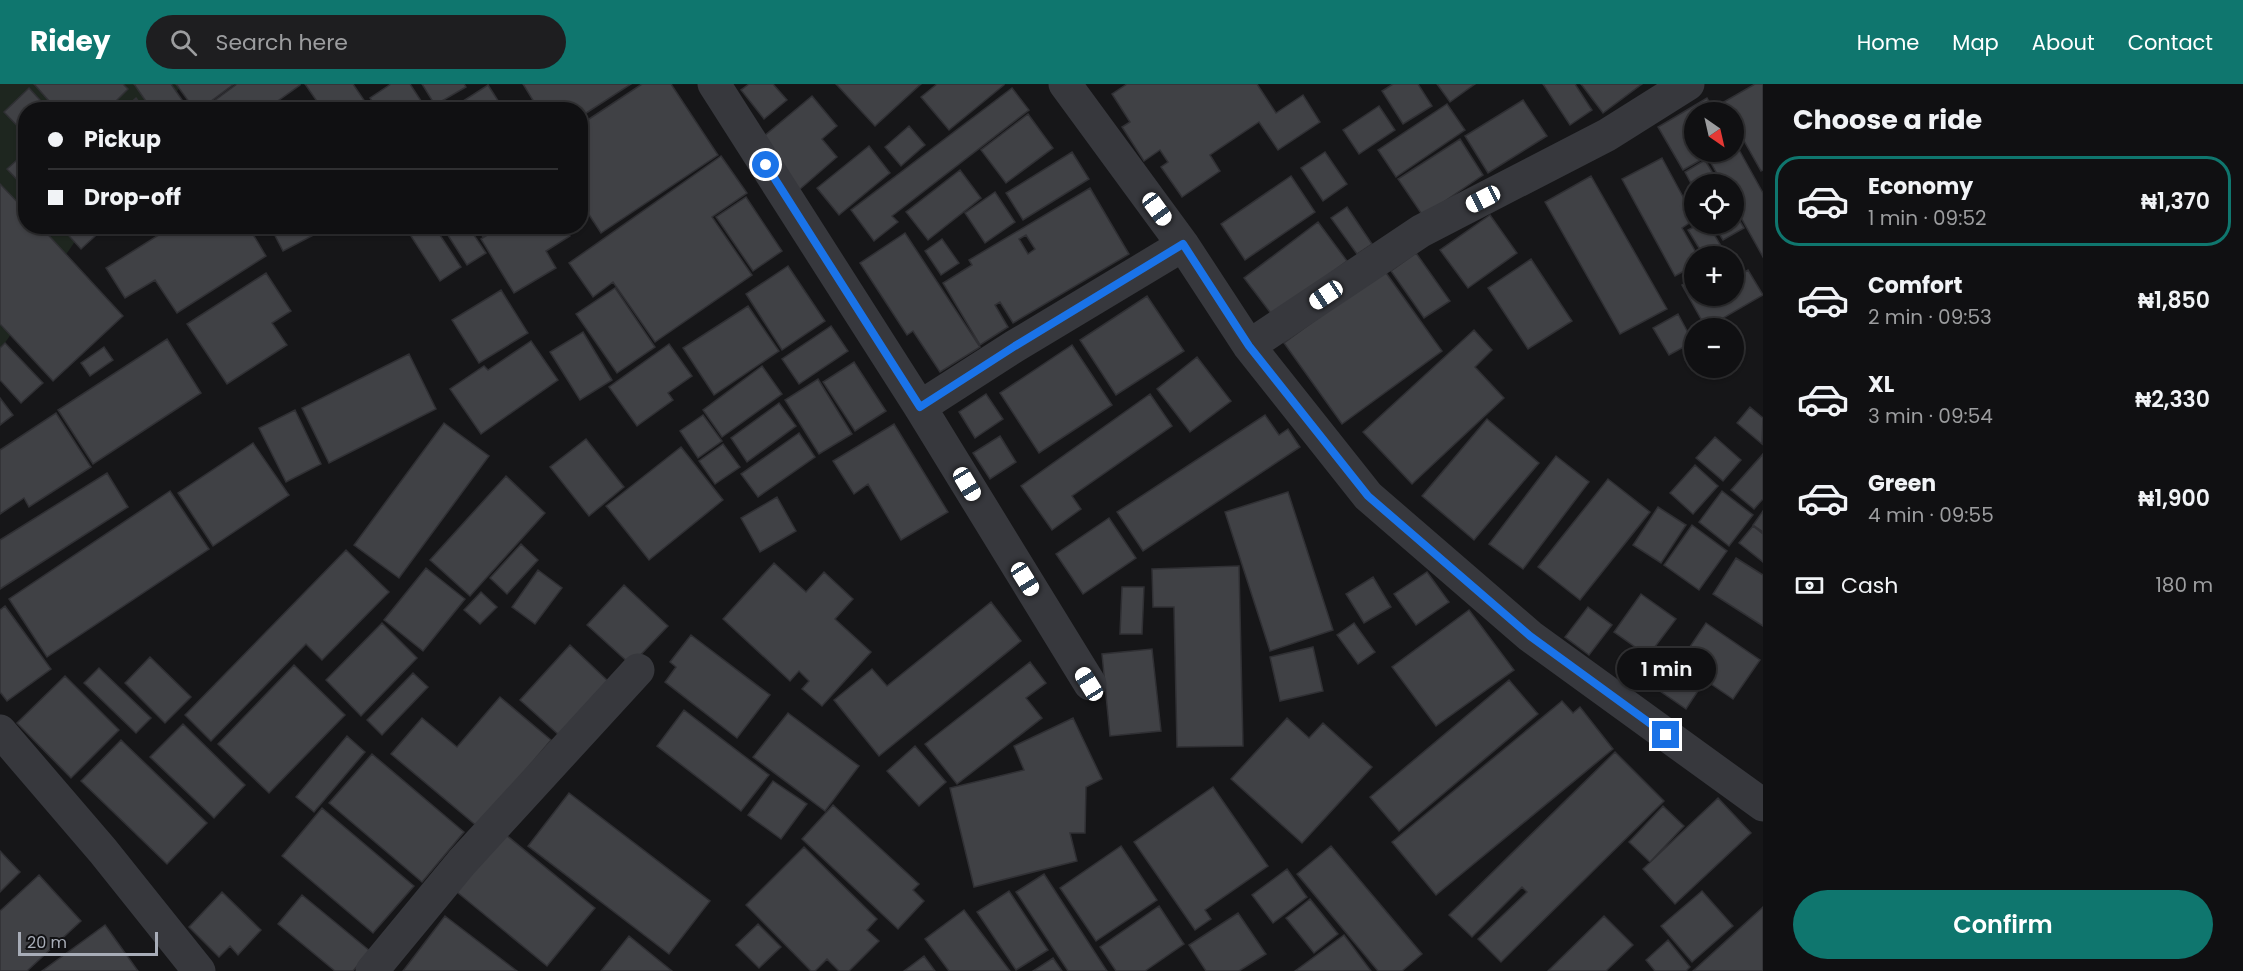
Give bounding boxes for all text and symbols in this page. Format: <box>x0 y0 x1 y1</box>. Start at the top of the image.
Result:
search box <box>146 15 566 69</box>
text: Ridey <box>30 22 110 61</box>
icon: search <box>167 26 200 59</box>
text: Search here <box>215 27 348 58</box>
text: Home <box>1857 28 1919 57</box>
text: Map <box>1952 28 1999 57</box>
text: About <box>2032 28 2095 57</box>
text: Contact <box>2128 28 2213 57</box>
text: Choose a ride <box>1793 101 1982 138</box>
north arrow <box>1684 102 1744 162</box>
map controls <box>1684 102 1744 378</box>
text: Pickup <box>84 124 161 155</box>
route start <box>752 151 779 178</box>
text: Economy <box>1868 171 1973 202</box>
button: locate <box>1684 174 1744 234</box>
icon: car <box>1796 174 1850 228</box>
text: Drop-off <box>84 182 181 213</box>
car <box>1463 183 1503 215</box>
text: ₦1,370 <box>2141 186 2210 217</box>
car <box>1139 189 1175 229</box>
text: 1 min · 09:52 <box>1868 204 1986 232</box>
button: + <box>1684 246 1744 306</box>
text: Comfort <box>1868 270 1962 301</box>
icon: car <box>1796 273 1850 327</box>
car <box>1306 277 1346 313</box>
text: ₦1,850 <box>2138 285 2210 316</box>
text: 2 min · 09:53 <box>1868 303 1992 331</box>
button: − <box>1684 318 1744 378</box>
text: XL <box>1868 369 1894 400</box>
icon: car <box>1796 372 1850 426</box>
text: ₦2,330 <box>2135 384 2210 415</box>
text: 3 min · 09:54 <box>1868 402 1993 430</box>
car <box>950 464 984 504</box>
text: Green <box>1868 468 1936 499</box>
icon: car <box>1796 471 1850 525</box>
text: ₦1,900 <box>2138 483 2210 514</box>
text: 4 min · 09:55 <box>1868 501 1994 529</box>
car <box>1008 559 1042 599</box>
icon: cash <box>1793 569 1826 602</box>
text: Cash <box>1841 570 1898 601</box>
text: 180 m <box>2155 571 2213 599</box>
callout: 1 min <box>1616 648 1716 690</box>
text: 1 min <box>1641 655 1692 683</box>
car <box>1072 664 1106 704</box>
route end <box>1652 721 1679 748</box>
button: Confirm <box>1793 890 2213 959</box>
scale bar <box>18 929 158 956</box>
text: 20 m <box>27 931 67 954</box>

